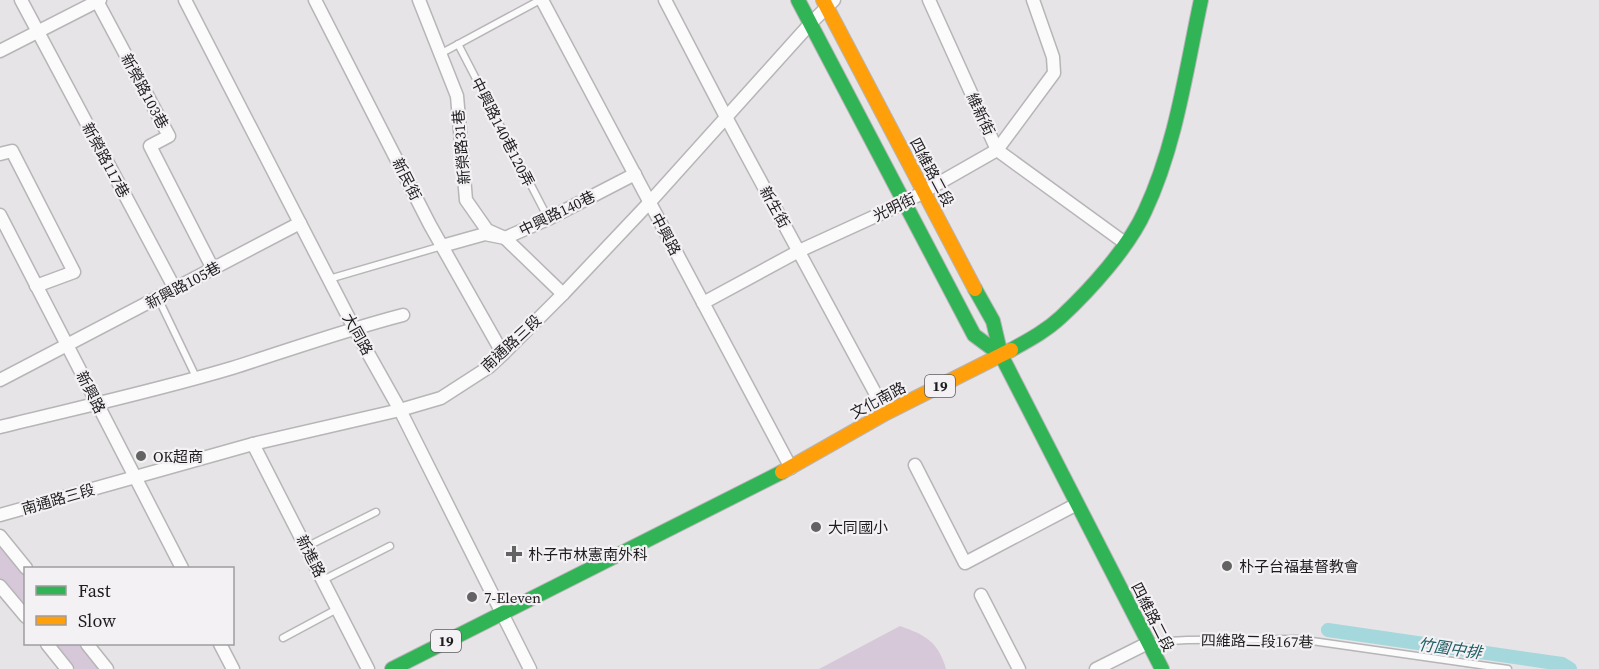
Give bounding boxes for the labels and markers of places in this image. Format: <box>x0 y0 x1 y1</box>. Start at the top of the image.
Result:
place label: OK超商 <box>153 446 203 467</box>
marker: OK超商 <box>134 449 148 463</box>
place label: 大同國小 <box>828 517 888 538</box>
marker: 大同國小 <box>809 520 823 534</box>
place label: 朴子市林憲南外科 <box>528 544 648 565</box>
marker: 朴子市林憲南外科 <box>505 545 523 563</box>
place label: 朴子台福基督教會 <box>1239 556 1359 577</box>
marker: 朴子台福基督教會 <box>1220 559 1234 573</box>
place label: 7-Eleven <box>484 587 541 608</box>
marker: 7-Eleven <box>465 590 479 604</box>

